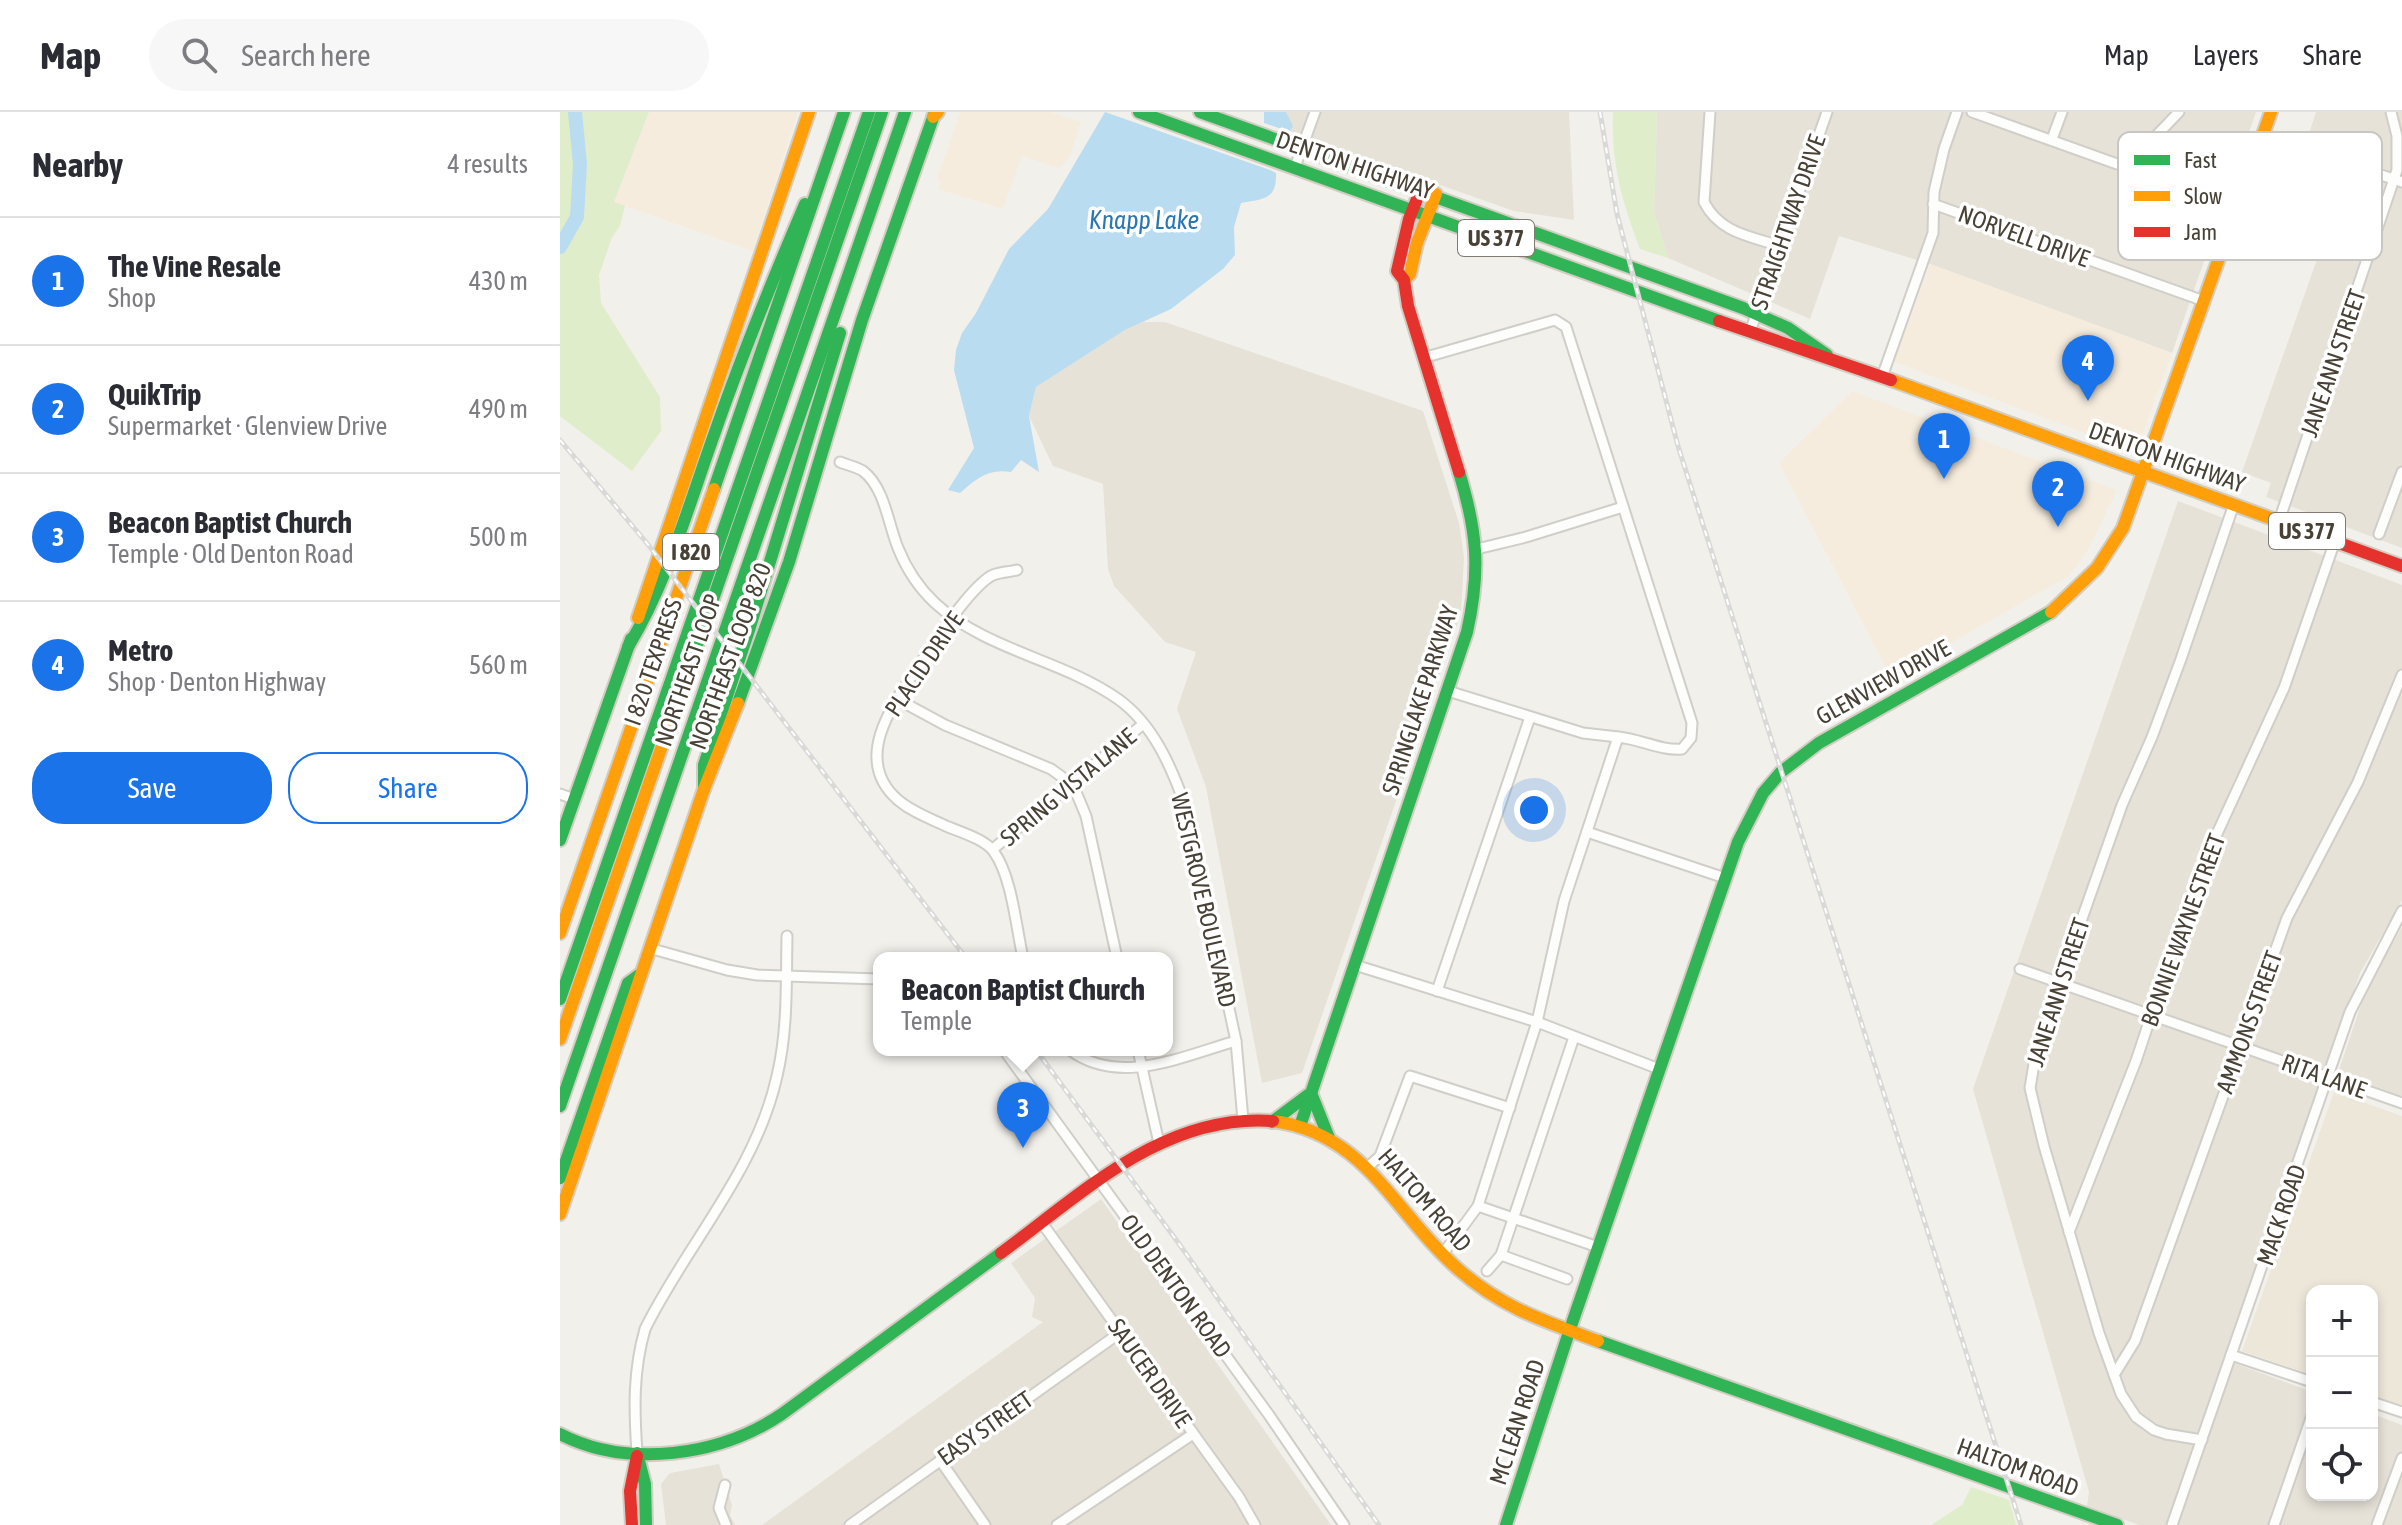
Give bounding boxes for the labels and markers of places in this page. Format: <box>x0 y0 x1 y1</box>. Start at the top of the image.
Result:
pin: 4 <box>2062 335 2114 401</box>
pin: 1 <box>1918 413 1970 479</box>
pin: 2 <box>2032 461 2084 527</box>
pin: 3 <box>997 1082 1049 1148</box>

